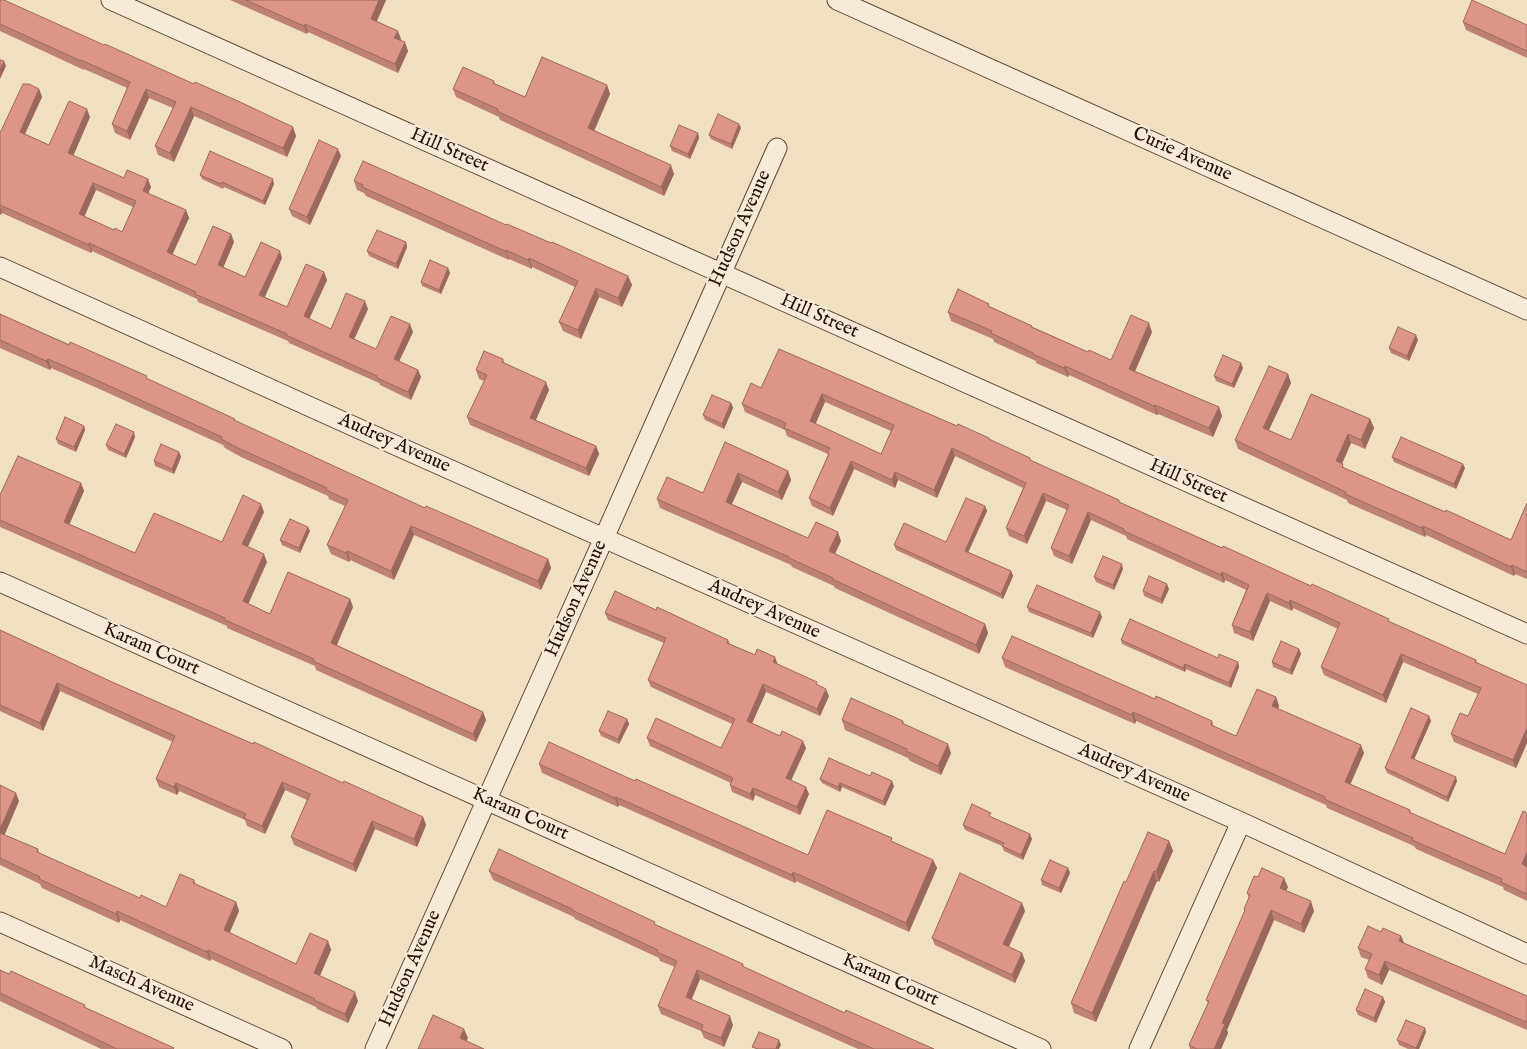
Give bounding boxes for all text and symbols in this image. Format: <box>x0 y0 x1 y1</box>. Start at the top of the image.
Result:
street label: Curie Avenue <box>1129 123 1235 187</box>
street label: Hill Street <box>406 124 492 178</box>
street label: Hudson Avenue <box>705 167 777 291</box>
street label: Hill Street <box>776 290 862 344</box>
street label: Audrey Avenue <box>335 409 453 479</box>
street label: Hill Street <box>1145 455 1231 509</box>
street label: Hudson Avenue <box>541 537 613 661</box>
street label: Audrey Avenue <box>705 575 823 645</box>
street label: Karam Court <box>99 619 203 681</box>
street label: Audrey Avenue <box>1075 739 1193 809</box>
street label: Karam Court <box>468 784 572 846</box>
street label: Hudson Avenue <box>375 907 447 1031</box>
street label: Karam Court <box>838 950 942 1012</box>
street label: Masch Avenue <box>85 952 197 1018</box>

